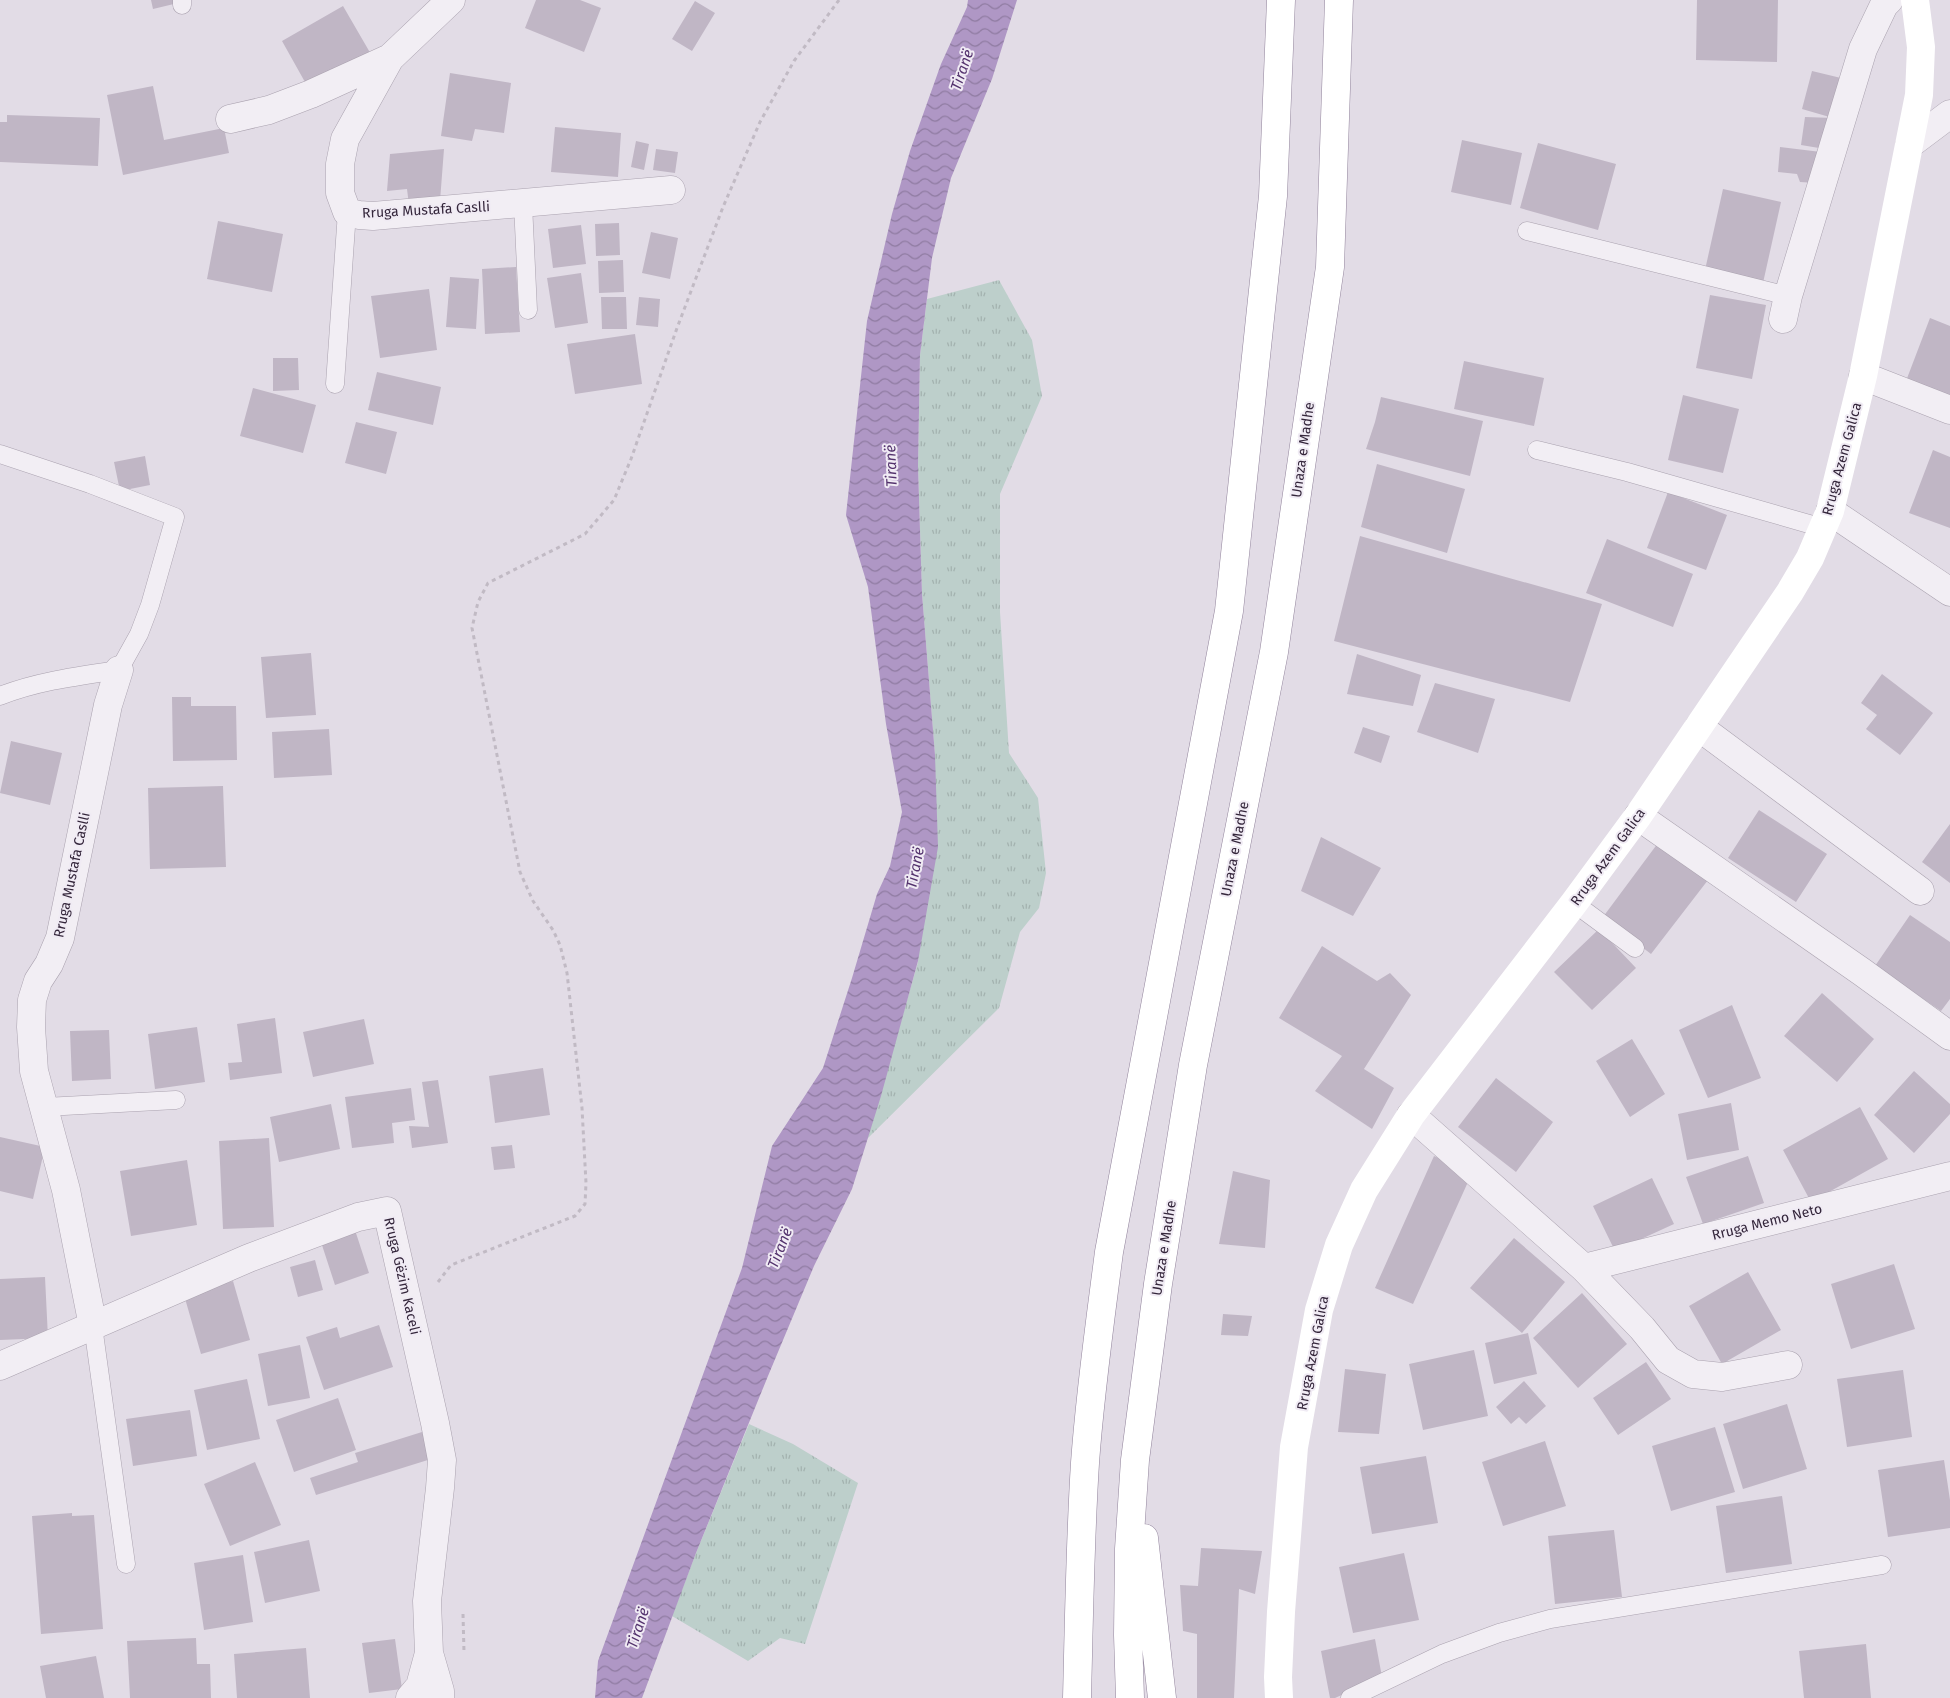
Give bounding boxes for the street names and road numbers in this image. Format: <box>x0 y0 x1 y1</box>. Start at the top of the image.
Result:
street label: Rruga Mustafa Caslli <box>362 198 490 222</box>
street label: Unaza e Madhe <box>1288 401 1318 499</box>
street label: Rruga Azem Galica <box>1819 401 1865 517</box>
street label: Unaza e Madhe <box>1217 800 1253 898</box>
street label: Rruga Azem Galica <box>1567 805 1649 909</box>
street label: Rruga Mustafa Caslli <box>50 811 94 939</box>
street label: Unaza e Madhe <box>1148 1199 1180 1297</box>
street label: Rruga Memo Neto <box>1710 1200 1824 1244</box>
street label: Rruga Gëzim Kaceli <box>380 1215 424 1337</box>
street label: Rruga Azem Galica <box>1294 1294 1332 1412</box>

